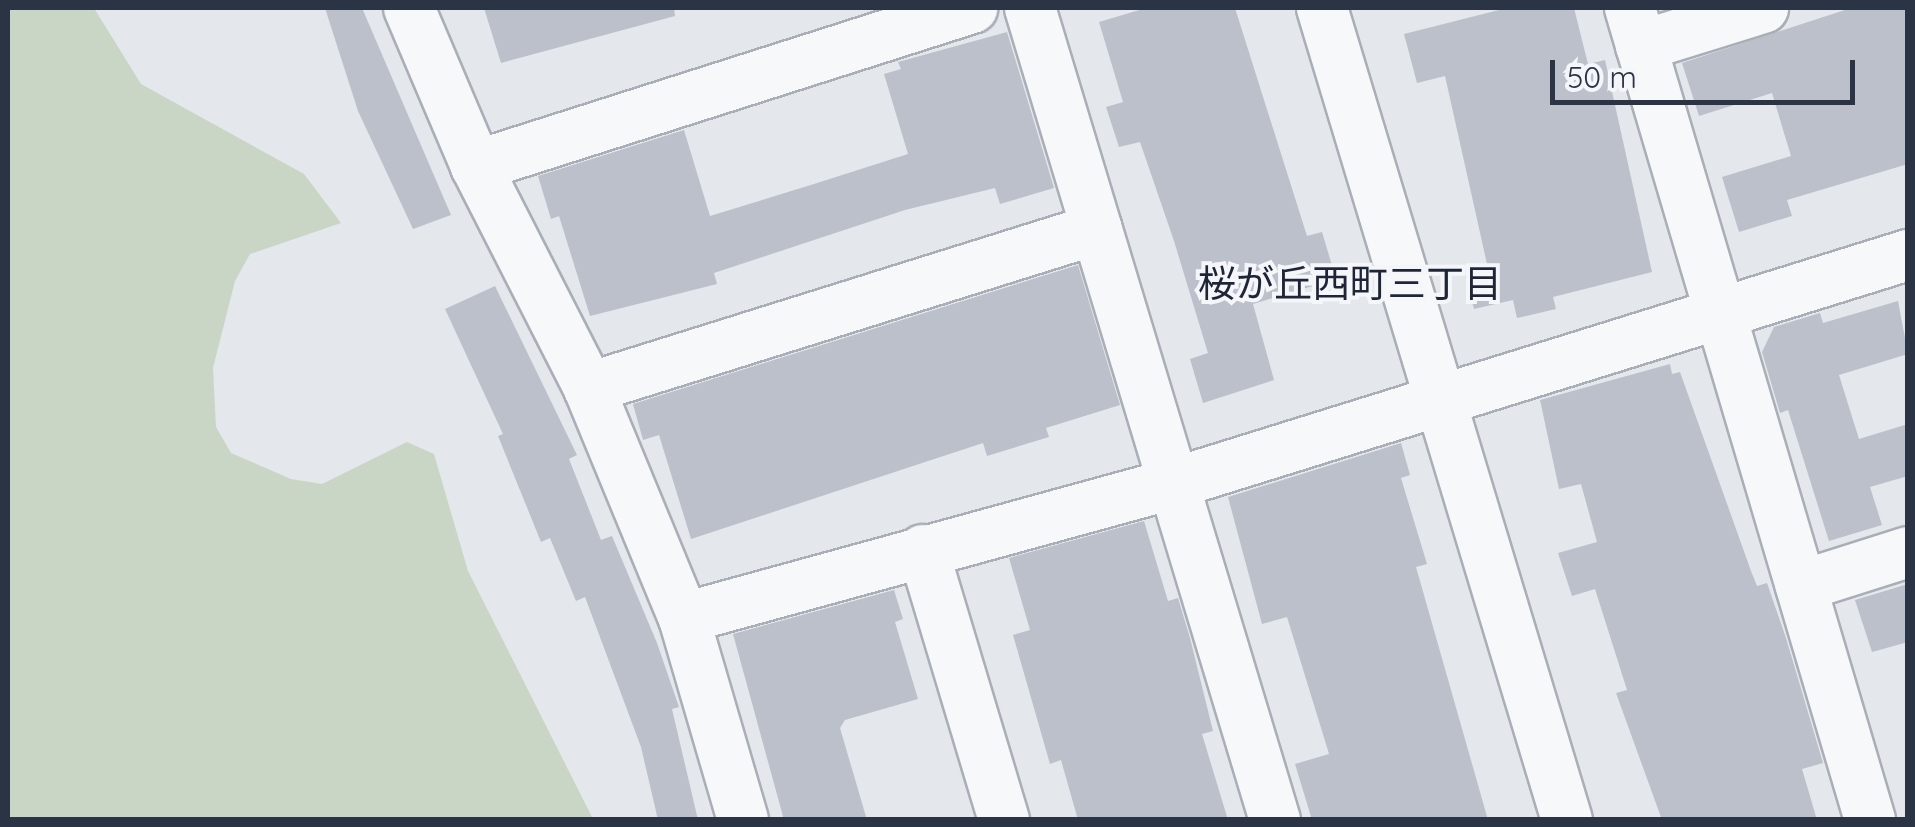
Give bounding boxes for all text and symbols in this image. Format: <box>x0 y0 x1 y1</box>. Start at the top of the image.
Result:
scale bar <box>1555 40 1860 102</box>
text: 50 m <box>1567 58 1637 96</box>
district label: 桜が丘西町三丁目 <box>1198 261 1502 307</box>

